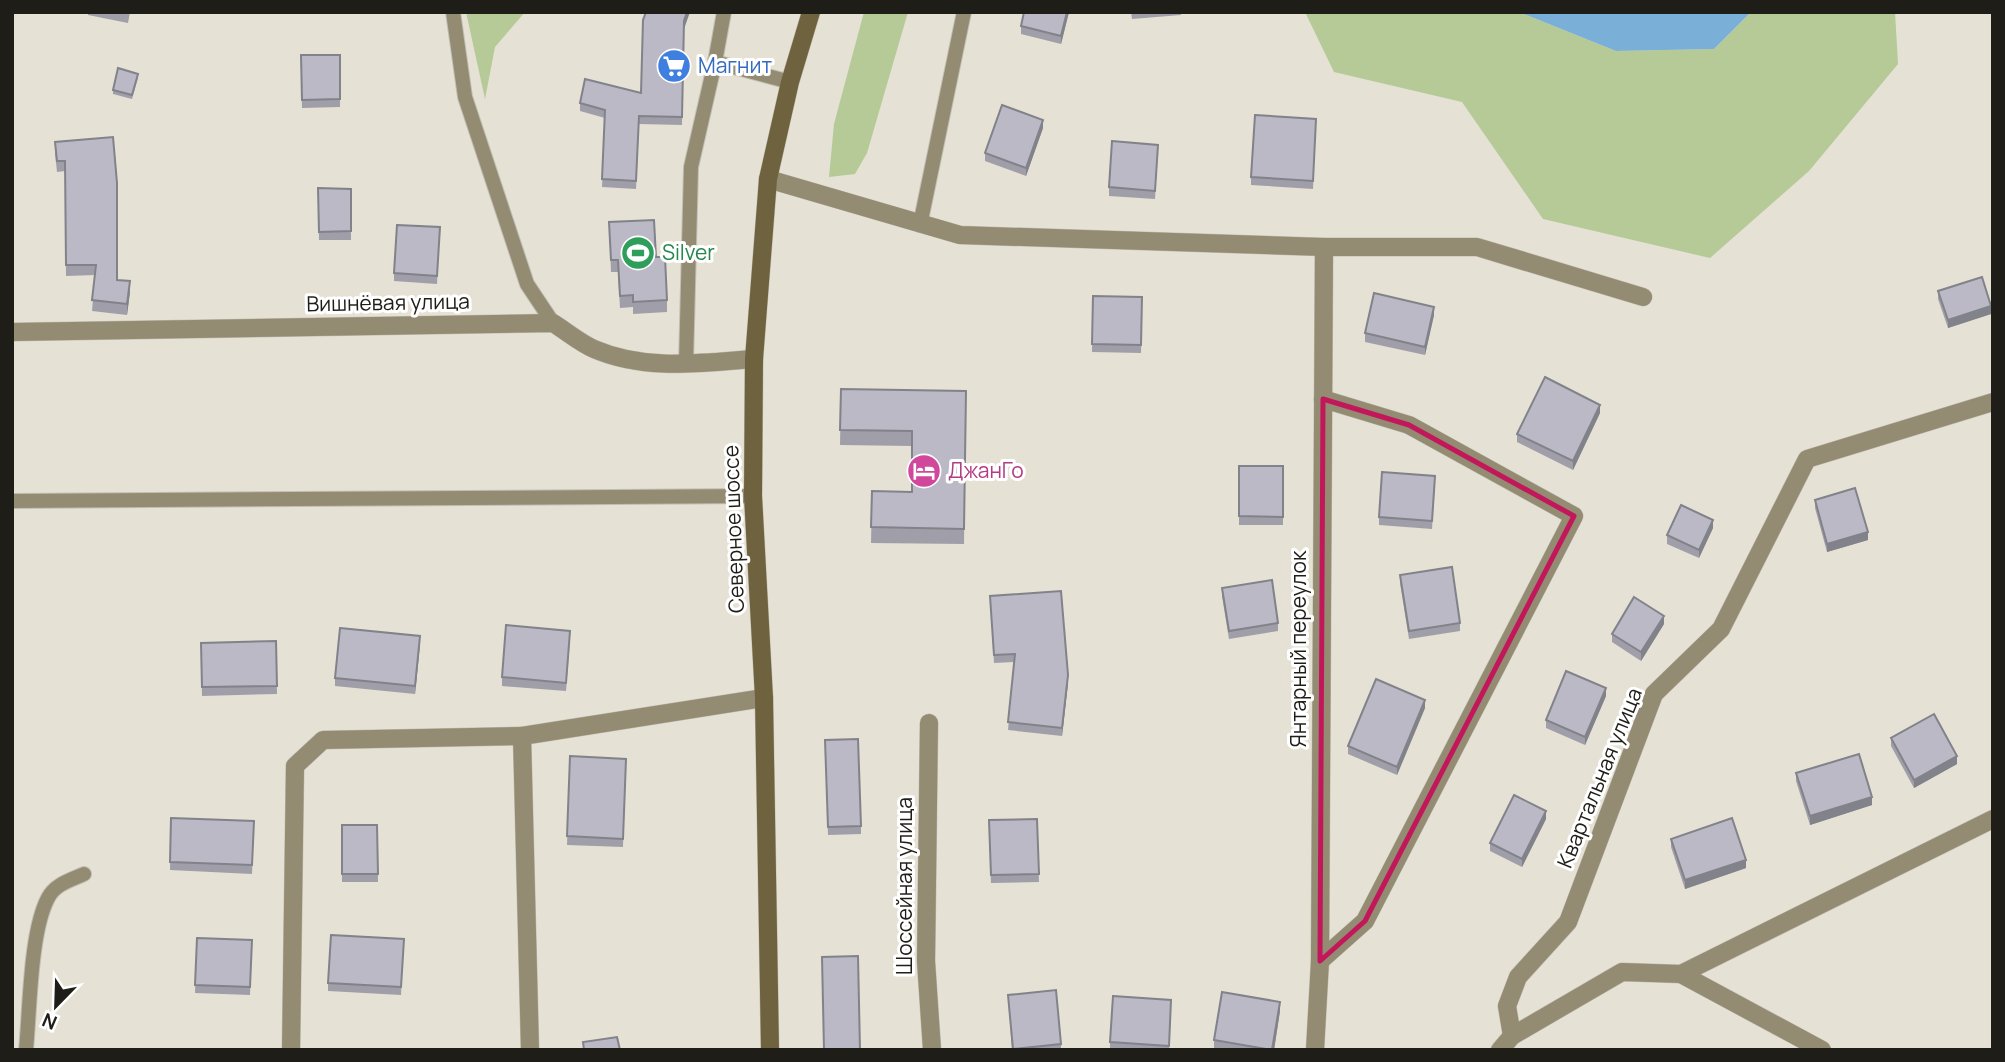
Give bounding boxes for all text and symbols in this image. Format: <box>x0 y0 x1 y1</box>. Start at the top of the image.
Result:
supermarket icon: Магнит <box>655 47 693 85</box>
place label: Магнит <box>698 51 772 79</box>
sports icon: Silver <box>619 234 657 272</box>
place label: Silver <box>662 238 715 266</box>
street label: Вишнёвая улица <box>306 287 470 317</box>
street label: Северное шоссе <box>716 445 750 614</box>
hotel icon: ДжанГо <box>905 452 943 490</box>
place label: ДжанГо <box>948 456 1024 484</box>
street label: Янтарный переулок <box>1284 550 1312 747</box>
street label: Квартальная улица <box>1550 683 1648 872</box>
street label: Шоссейная улица <box>890 797 918 975</box>
north arrow <box>21 971 91 1041</box>
text: N <box>38 1007 61 1036</box>

